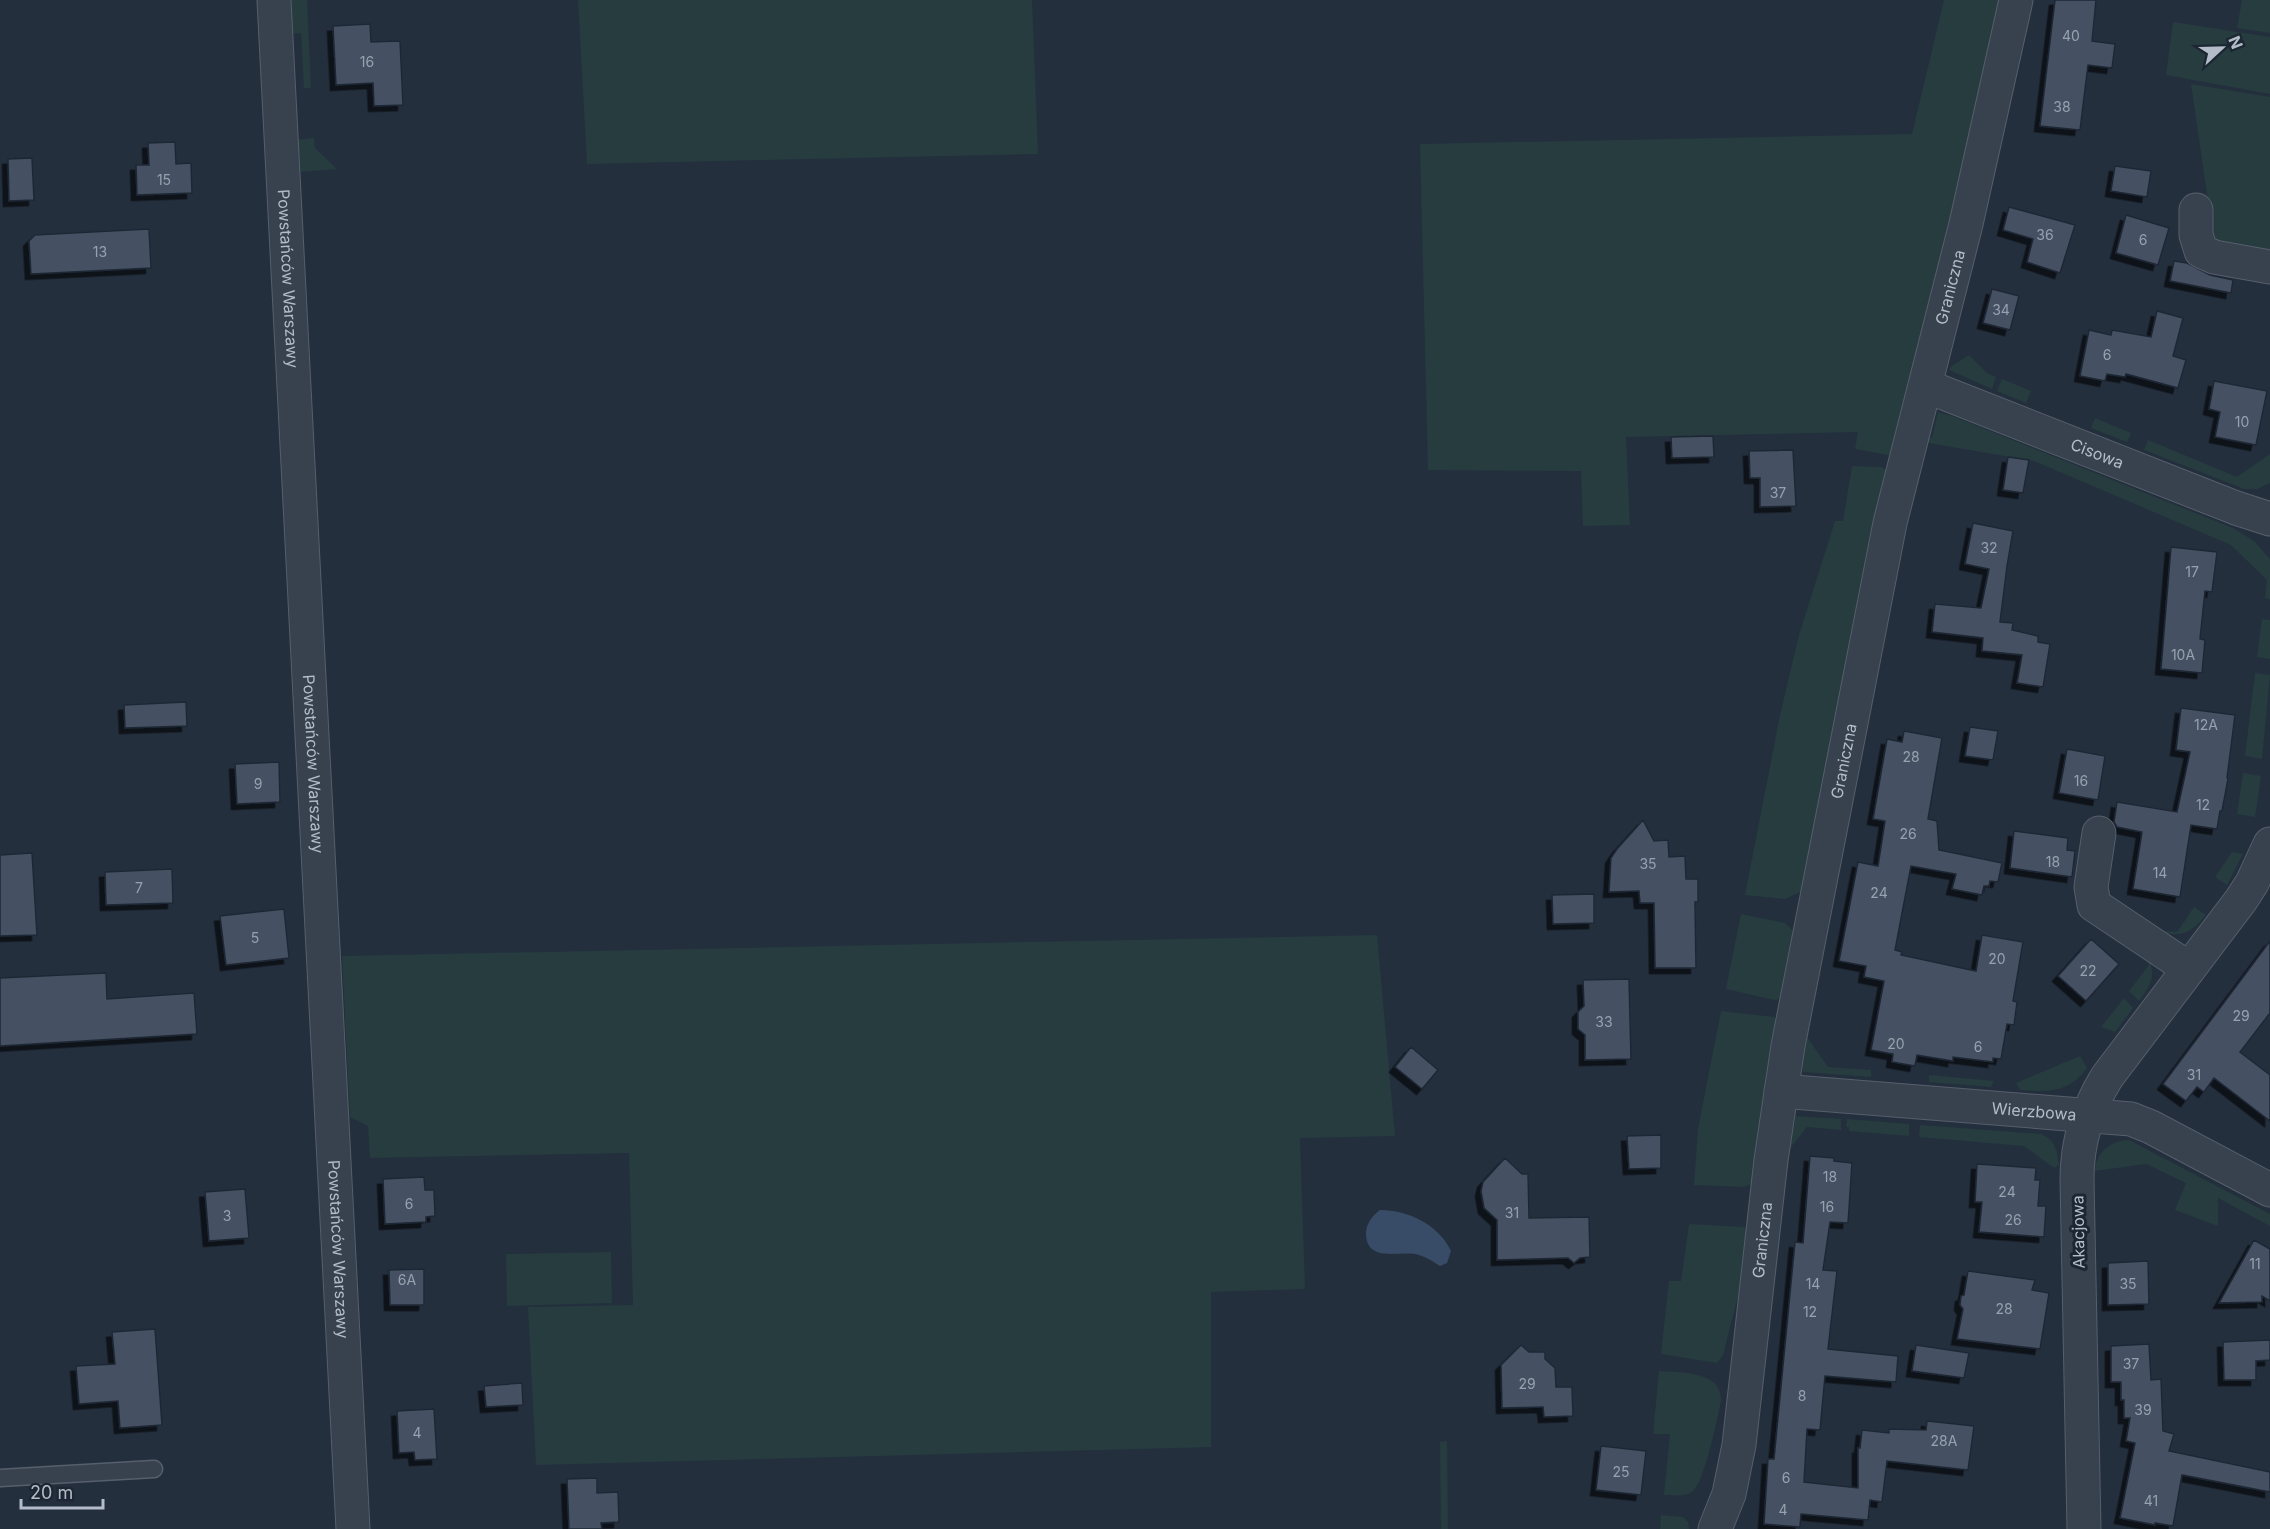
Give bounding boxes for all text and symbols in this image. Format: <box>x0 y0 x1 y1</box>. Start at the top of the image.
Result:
north arrow <box>2192 18 2252 78</box>
house number: 40 <box>2062 27 2080 44</box>
text: N <box>2224 33 2247 52</box>
house number: 16 <box>360 53 374 70</box>
house number: 38 <box>2053 98 2071 115</box>
house number: 15 <box>157 171 171 188</box>
street label: Powstańców Warszawy <box>274 189 303 369</box>
house number: 36 <box>2036 226 2054 243</box>
house number: 6 <box>2139 231 2147 248</box>
house number: 13 <box>93 243 107 260</box>
street label: Graniczna <box>1931 248 1969 327</box>
house number: 34 <box>1992 301 2010 318</box>
house number: 6 <box>2103 346 2111 363</box>
house number: 10 <box>2235 413 2249 430</box>
street label: Cisowa <box>2068 434 2127 473</box>
house number: 37 <box>1770 484 1786 501</box>
house number: 32 <box>1980 539 1998 556</box>
house number: 17 <box>2185 563 2199 580</box>
house number: 10A <box>2171 646 2195 663</box>
street label: Powstańców Warszawy <box>299 674 328 854</box>
house number: 12A <box>2194 716 2218 733</box>
street label: Graniczna <box>1826 722 1861 801</box>
house number: 28 <box>1902 748 1920 765</box>
house number: 16 <box>2074 772 2088 789</box>
house number: 9 <box>254 775 262 792</box>
house number: 12 <box>2196 796 2210 813</box>
house number: 26 <box>1899 825 1917 842</box>
house number: 18 <box>2046 853 2060 870</box>
house number: 35 <box>1639 855 1657 872</box>
house number: 14 <box>2153 864 2167 881</box>
house number: 7 <box>135 879 143 896</box>
house number: 24 <box>1870 884 1888 901</box>
house number: 5 <box>251 929 259 946</box>
house number: 20 <box>1988 950 2006 967</box>
house number: 22 <box>2079 962 2097 979</box>
house number: 29 <box>2232 1007 2250 1024</box>
house number: 33 <box>1595 1013 1613 1030</box>
house number: 20 <box>1887 1035 1905 1052</box>
house number: 6 <box>1974 1038 1982 1055</box>
house number: 31 <box>2187 1066 2201 1083</box>
street label: Wierzbowa <box>1991 1098 2077 1125</box>
street label: Powstańców Warszawy <box>324 1159 353 1339</box>
house number: 18 <box>1823 1168 1837 1185</box>
house number: 24 <box>1998 1183 2016 1200</box>
house number: 6 <box>405 1195 413 1212</box>
street label: Akacjowa <box>2067 1195 2089 1269</box>
house number: 16 <box>1820 1198 1834 1215</box>
street label: Graniczna <box>1748 1201 1776 1279</box>
house number: 31 <box>1505 1204 1519 1221</box>
house number: 3 <box>223 1207 231 1224</box>
house number: 26 <box>2004 1211 2022 1228</box>
house number: 11 <box>2249 1255 2261 1272</box>
house number: 6A <box>398 1271 417 1288</box>
house number: 14 <box>1806 1275 1820 1292</box>
house number: 35 <box>2119 1275 2137 1292</box>
house number: 28 <box>1995 1300 2013 1317</box>
house number: 12 <box>1803 1303 1817 1320</box>
house number: 37 <box>2123 1355 2139 1372</box>
house number: 29 <box>1518 1375 1536 1392</box>
house number: 8 <box>1798 1387 1806 1404</box>
house number: 39 <box>2134 1401 2152 1418</box>
house number: 4 <box>412 1424 422 1441</box>
house number: 28A <box>1931 1432 1958 1449</box>
house number: 25 <box>1612 1463 1630 1480</box>
house number: 6 <box>1782 1469 1790 1486</box>
scale bar <box>21 1472 104 1510</box>
text: 20 m <box>30 1482 73 1503</box>
house number: 41 <box>2144 1492 2158 1509</box>
house number: 4 <box>1778 1501 1788 1518</box>

